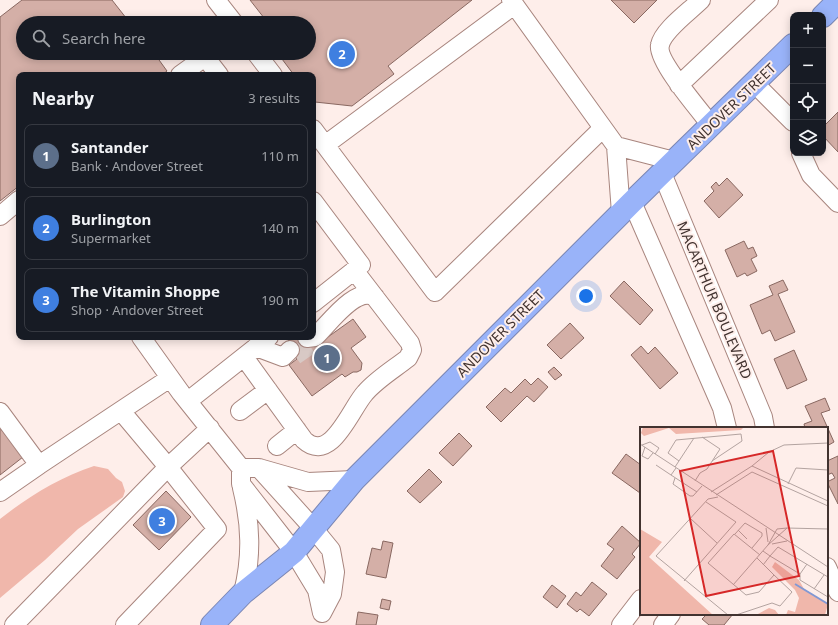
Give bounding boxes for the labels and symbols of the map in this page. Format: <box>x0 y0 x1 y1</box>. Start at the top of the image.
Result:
pin: 2 <box>329 39 355 69</box>
street label: ANDOVER STREET <box>682 58 780 153</box>
street label: MACARTHUR BOULEVARD <box>673 218 757 382</box>
street label: ANDOVER STREET <box>452 285 548 381</box>
your location <box>576 286 596 306</box>
pin: 1 <box>314 343 340 373</box>
inset map <box>640 427 828 615</box>
pin: 3 <box>149 506 175 536</box>

